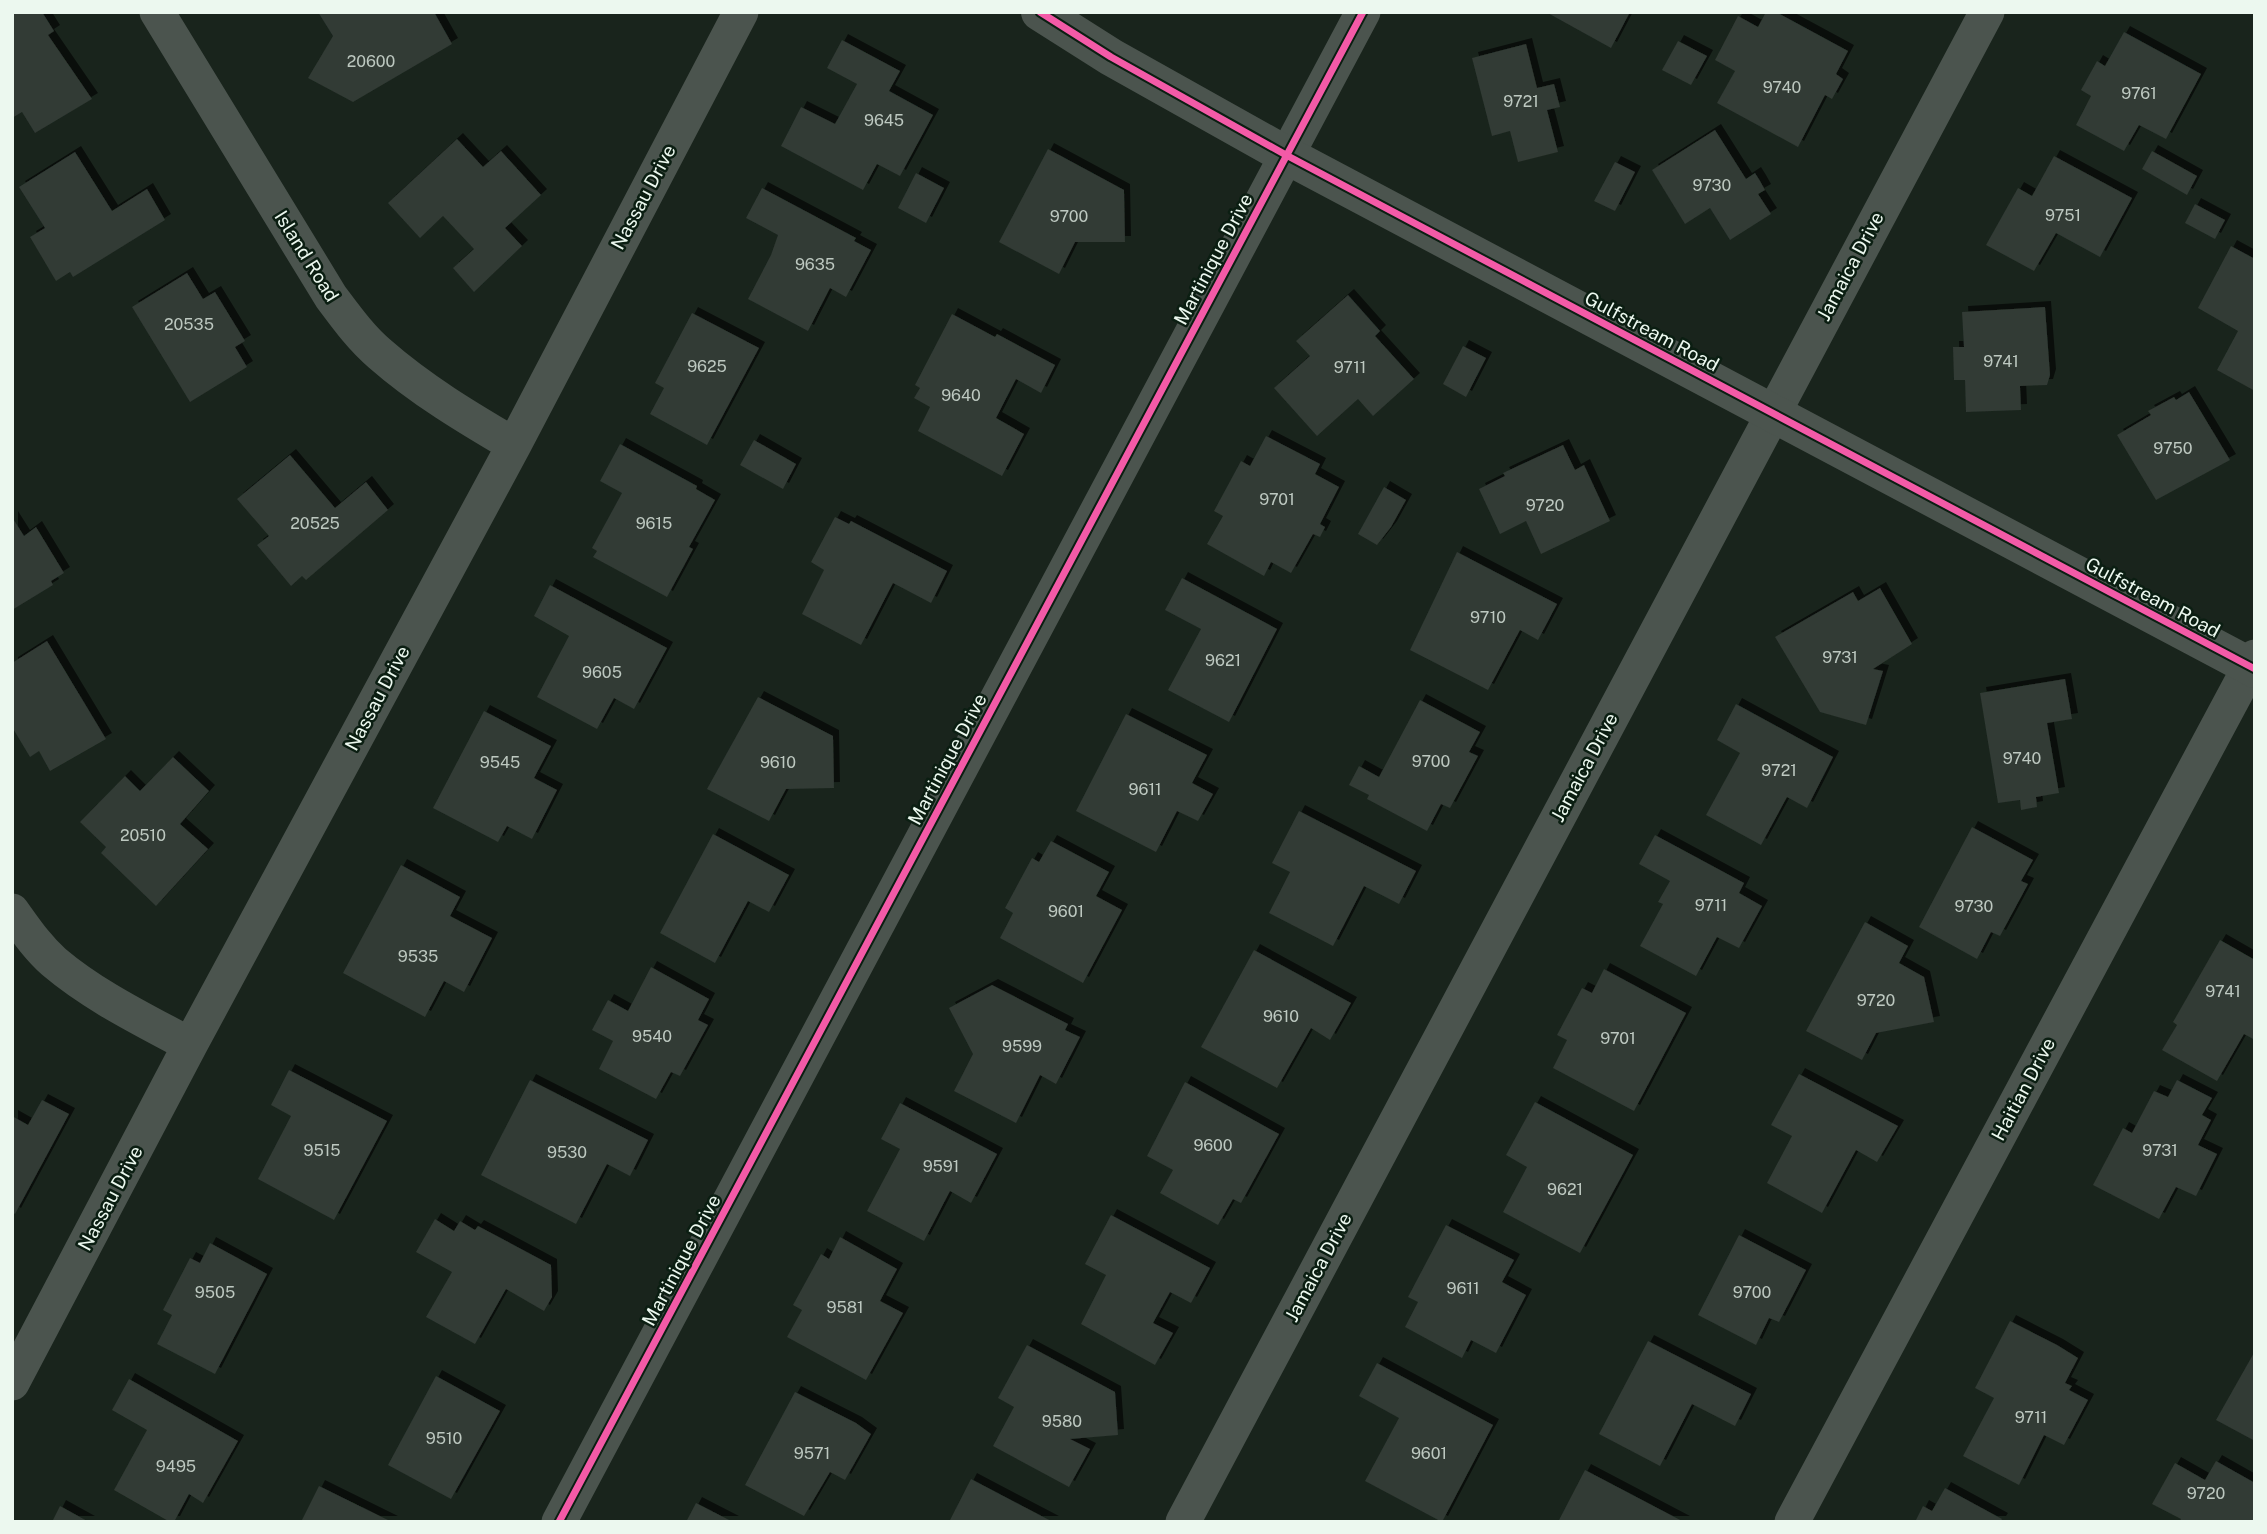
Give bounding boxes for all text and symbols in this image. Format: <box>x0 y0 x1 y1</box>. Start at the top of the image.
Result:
house number: 20600 <box>347 52 395 71</box>
house number: 9740 <box>1763 78 1802 97</box>
house number: 9761 <box>2121 84 2157 103</box>
house number: 9721 <box>1503 92 1539 111</box>
house number: 9645 <box>864 111 904 130</box>
street label: Nassau Drive <box>606 141 680 253</box>
house number: 9730 <box>1693 176 1732 195</box>
street label: Martinique Drive <box>1169 190 1257 328</box>
street label: Island Road <box>270 206 344 306</box>
house number: 9751 <box>2045 206 2081 225</box>
house number: 9700 <box>1050 207 1088 226</box>
street label: Jamaica Drive <box>1812 208 1888 324</box>
house number: 9635 <box>795 255 835 274</box>
street label: Gulfstream Road <box>1581 286 1723 376</box>
house number: 20535 <box>164 315 214 334</box>
house number: 9741 <box>1983 352 2019 371</box>
house number: 9625 <box>687 357 727 376</box>
house number: 9711 <box>1334 358 1366 377</box>
house number: 9640 <box>941 386 981 405</box>
house number: 9750 <box>2153 439 2193 458</box>
house number: 9701 <box>1259 490 1295 509</box>
house number: 9720 <box>1526 496 1565 515</box>
house number: 20525 <box>290 514 340 533</box>
house number: 9615 <box>636 514 672 533</box>
street label: Gulfstream Road <box>2082 552 2224 642</box>
house number: 9710 <box>1470 608 1506 627</box>
street label: Nassau Drive <box>340 642 414 754</box>
house number: 9731 <box>1822 648 1858 667</box>
house number: 9621 <box>1205 651 1241 670</box>
house number: 9605 <box>582 663 622 682</box>
street label: Martinique Drive <box>903 690 991 828</box>
street label: Jamaica Drive <box>1546 709 1622 825</box>
house number: 9740 <box>2003 749 2042 768</box>
house number: 9700 <box>1412 752 1450 771</box>
house number: 9545 <box>480 753 520 772</box>
house number: 9610 <box>760 753 796 772</box>
house number: 9721 <box>1761 761 1797 780</box>
house number: 9611 <box>1129 780 1161 799</box>
house number: 20510 <box>120 826 166 845</box>
house number: 9711 <box>1695 896 1727 915</box>
house number: 9730 <box>1955 897 1994 916</box>
house number: 9601 <box>1048 902 1084 921</box>
house number: 9535 <box>398 947 438 966</box>
house number: 9741 <box>2205 982 2241 1001</box>
house number: 9720 <box>1857 991 1896 1010</box>
house number: 9610 <box>1263 1007 1299 1026</box>
house number: 9540 <box>632 1027 672 1046</box>
house number: 9701 <box>1600 1029 1636 1048</box>
street label: Haitian Drive <box>1987 1034 2059 1144</box>
house number: 9599 <box>1002 1037 1042 1056</box>
house number: 9600 <box>1193 1136 1233 1155</box>
house number: 9515 <box>304 1141 341 1160</box>
house number: 9731 <box>2142 1141 2178 1160</box>
street label: Nassau Drive <box>73 1142 147 1254</box>
house number: 9530 <box>547 1143 587 1162</box>
house number: 9591 <box>923 1157 959 1176</box>
house number: 9621 <box>1547 1180 1583 1199</box>
street label: Martinique Drive <box>637 1191 725 1329</box>
street label: Jamaica Drive <box>1280 1209 1356 1325</box>
house number: 9611 <box>1447 1279 1479 1298</box>
house number: 9505 <box>195 1283 235 1302</box>
house number: 9700 <box>1733 1283 1771 1302</box>
house number: 9581 <box>826 1298 864 1317</box>
house number: 9711 <box>2015 1408 2047 1427</box>
house number: 9580 <box>1042 1412 1082 1431</box>
house number: 9510 <box>426 1429 462 1448</box>
house number: 9571 <box>794 1444 830 1463</box>
house number: 9601 <box>1411 1444 1447 1463</box>
house number: 9495 <box>156 1457 196 1476</box>
house number: 9720 <box>2187 1484 2226 1503</box>

